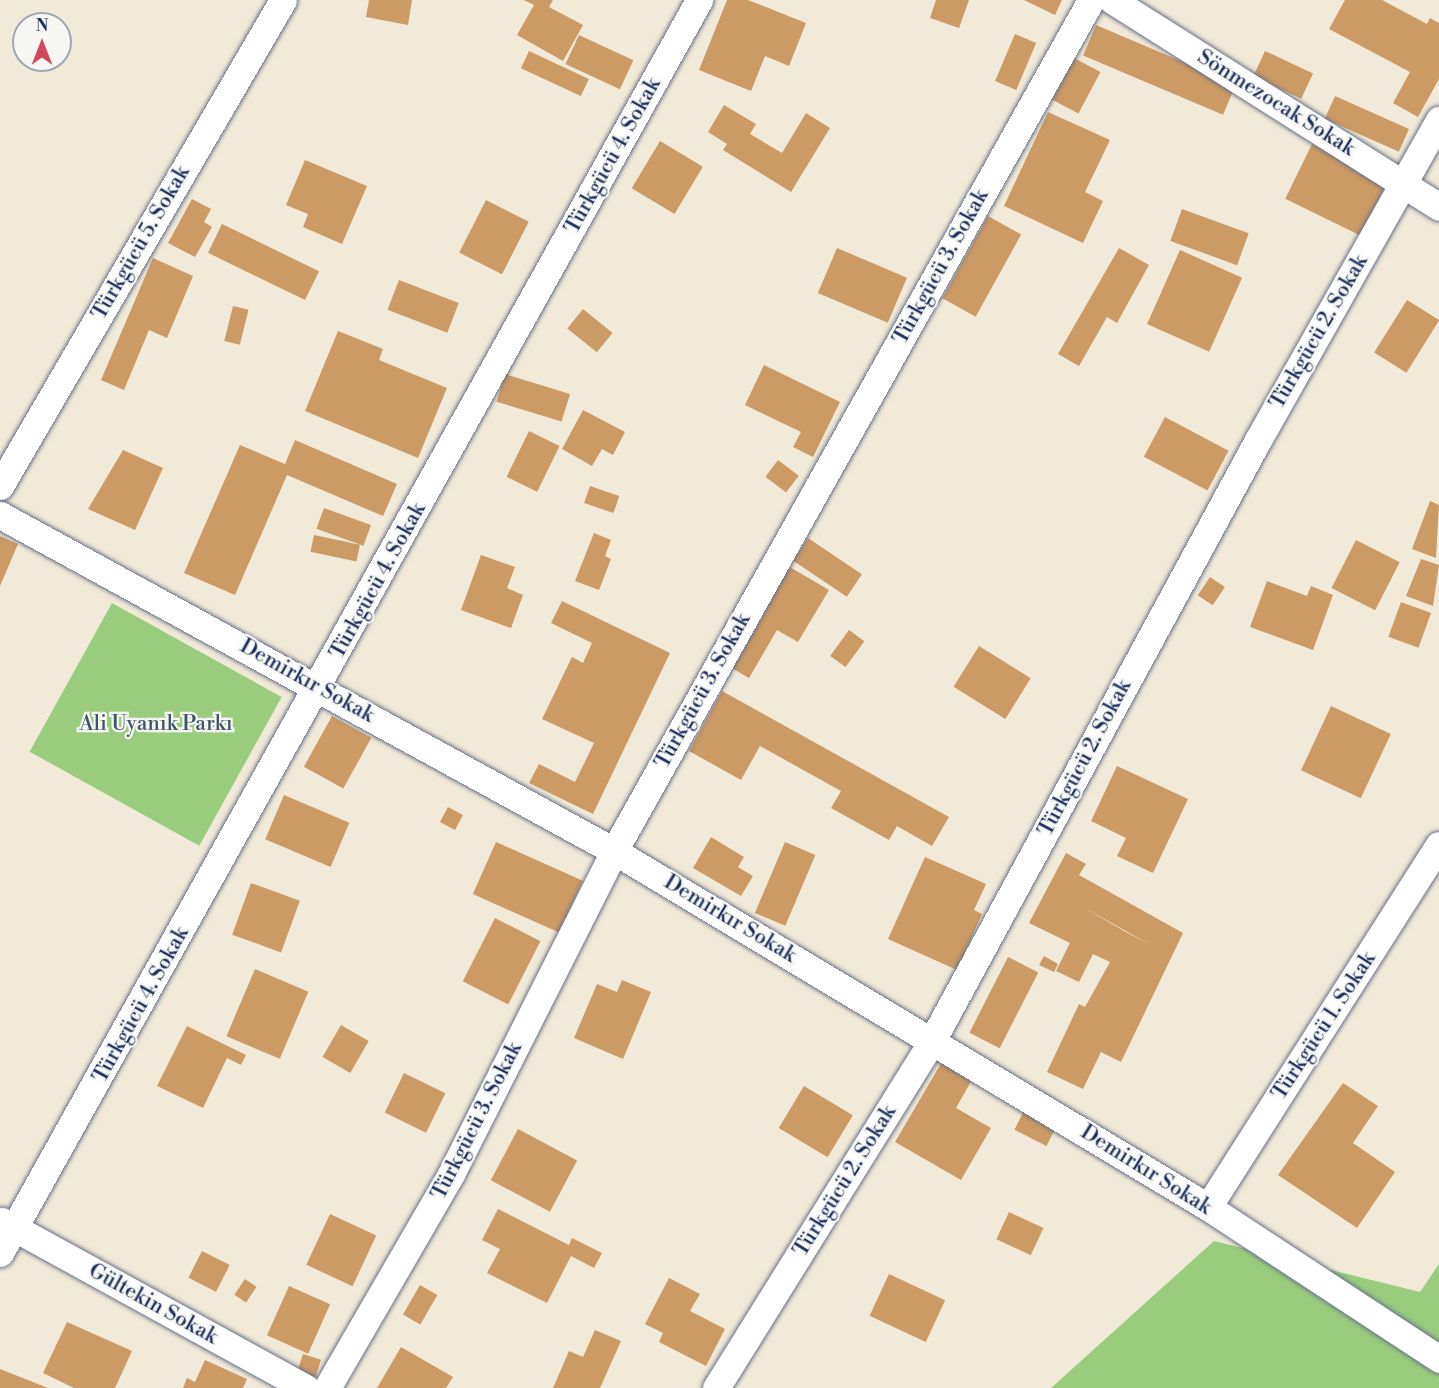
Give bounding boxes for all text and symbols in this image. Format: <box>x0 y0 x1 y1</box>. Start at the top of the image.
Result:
north arrow <box>12 12 72 72</box>
text: N <box>36 16 48 36</box>
street label: Sönmezocak Sokak <box>1193 44 1359 162</box>
street label: Türkgücü 4. Sokak <box>560 74 666 238</box>
street label: Türkgücü 5. Sokak <box>87 162 195 324</box>
street label: Türkgücü 3. Sokak <box>888 185 994 349</box>
street label: Türkgücü 2. Sokak <box>1265 251 1373 413</box>
street label: Türkgücü 4. Sokak <box>325 499 431 663</box>
street label: Türkgücü 3. Sokak <box>650 609 756 773</box>
street label: Demirkır Sokak <box>236 634 378 728</box>
street label: Türkgücü 2. Sokak <box>1033 675 1137 841</box>
park label: Ali Uyanık Parkı <box>79 711 233 737</box>
street label: Demirkır Sokak <box>659 870 801 968</box>
street label: Türkgücü 4. Sokak <box>88 923 194 1087</box>
street label: Türkgücü 1. Sokak <box>1267 947 1381 1105</box>
street label: Türkgücü 3. Sokak <box>426 1038 528 1204</box>
street label: Türkgücü 2. Sokak <box>788 1101 902 1261</box>
street label: Demirkır Sokak <box>1076 1120 1216 1220</box>
street label: Gültekin Sokak <box>84 1258 222 1350</box>

